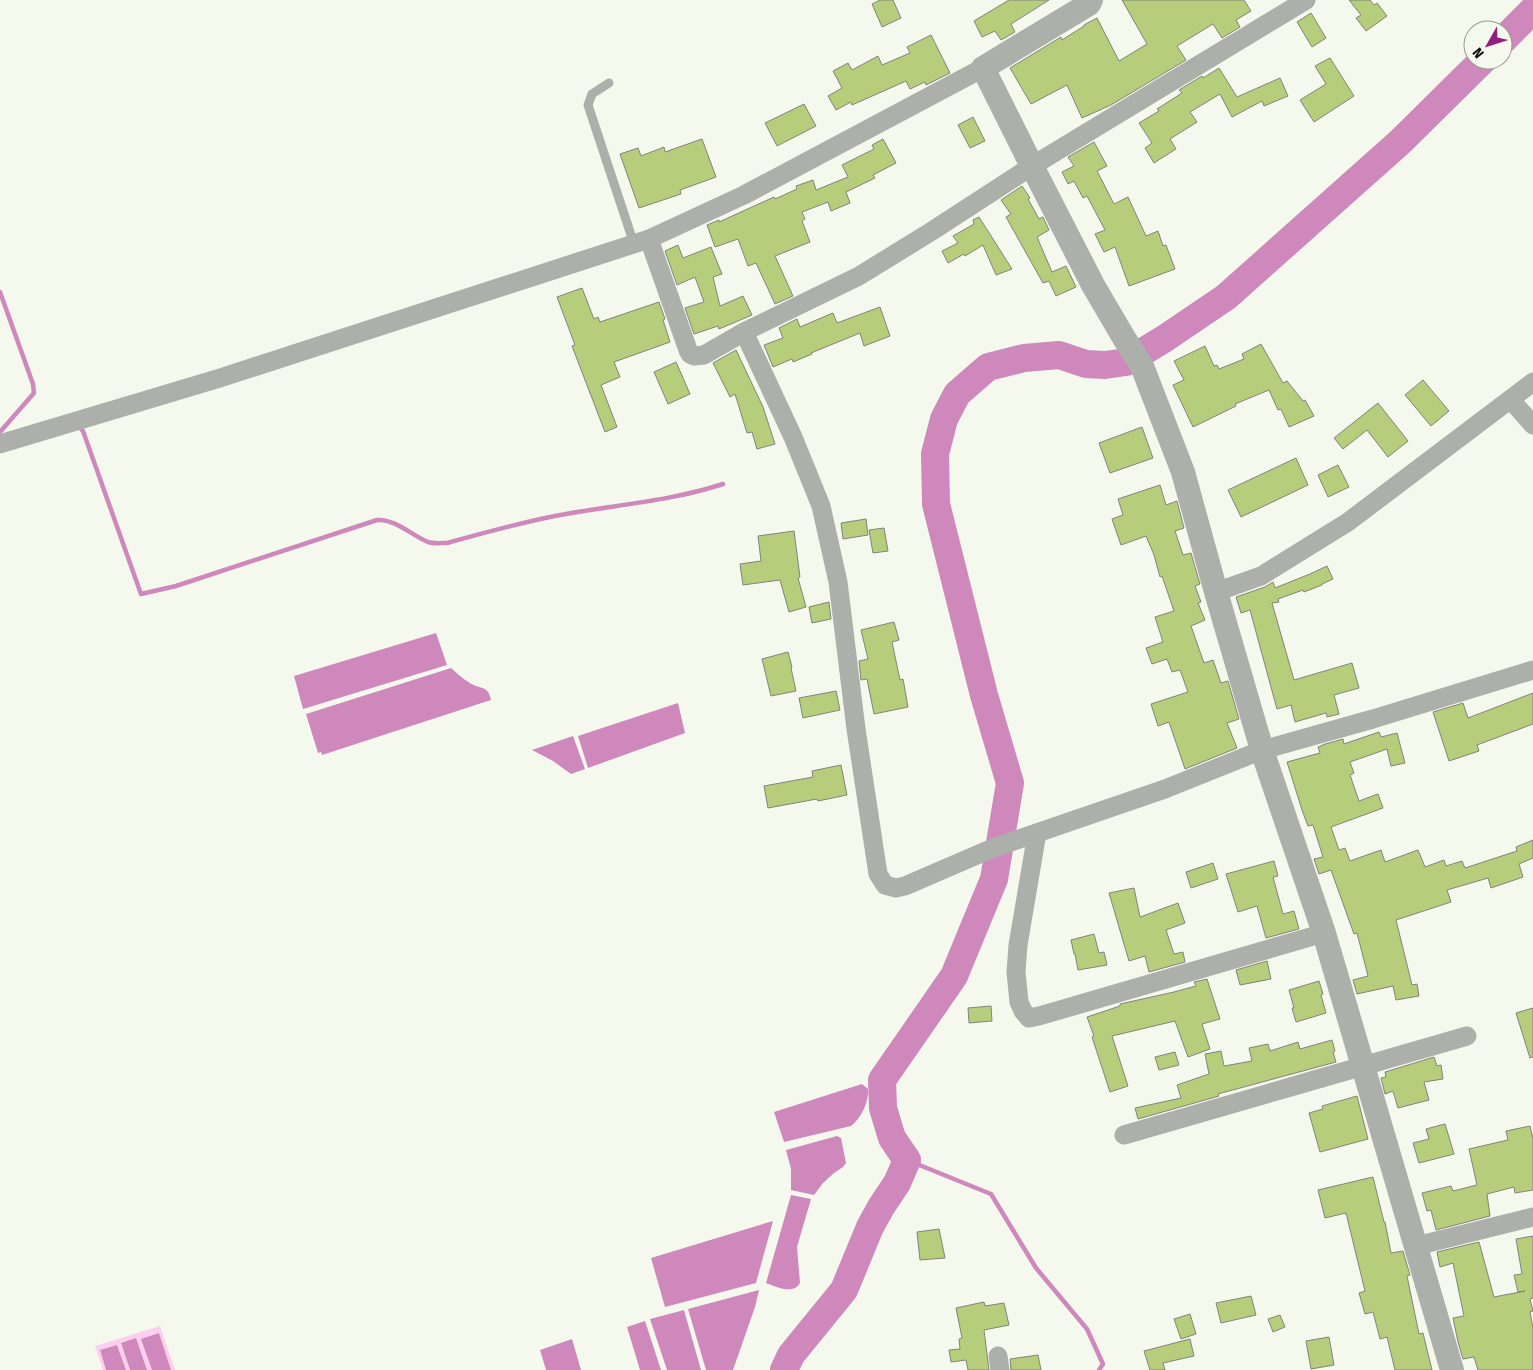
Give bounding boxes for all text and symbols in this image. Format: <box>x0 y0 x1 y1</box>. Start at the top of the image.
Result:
north arrow <box>1463 20 1513 70</box>
text: N <box>1469 44 1488 61</box>

